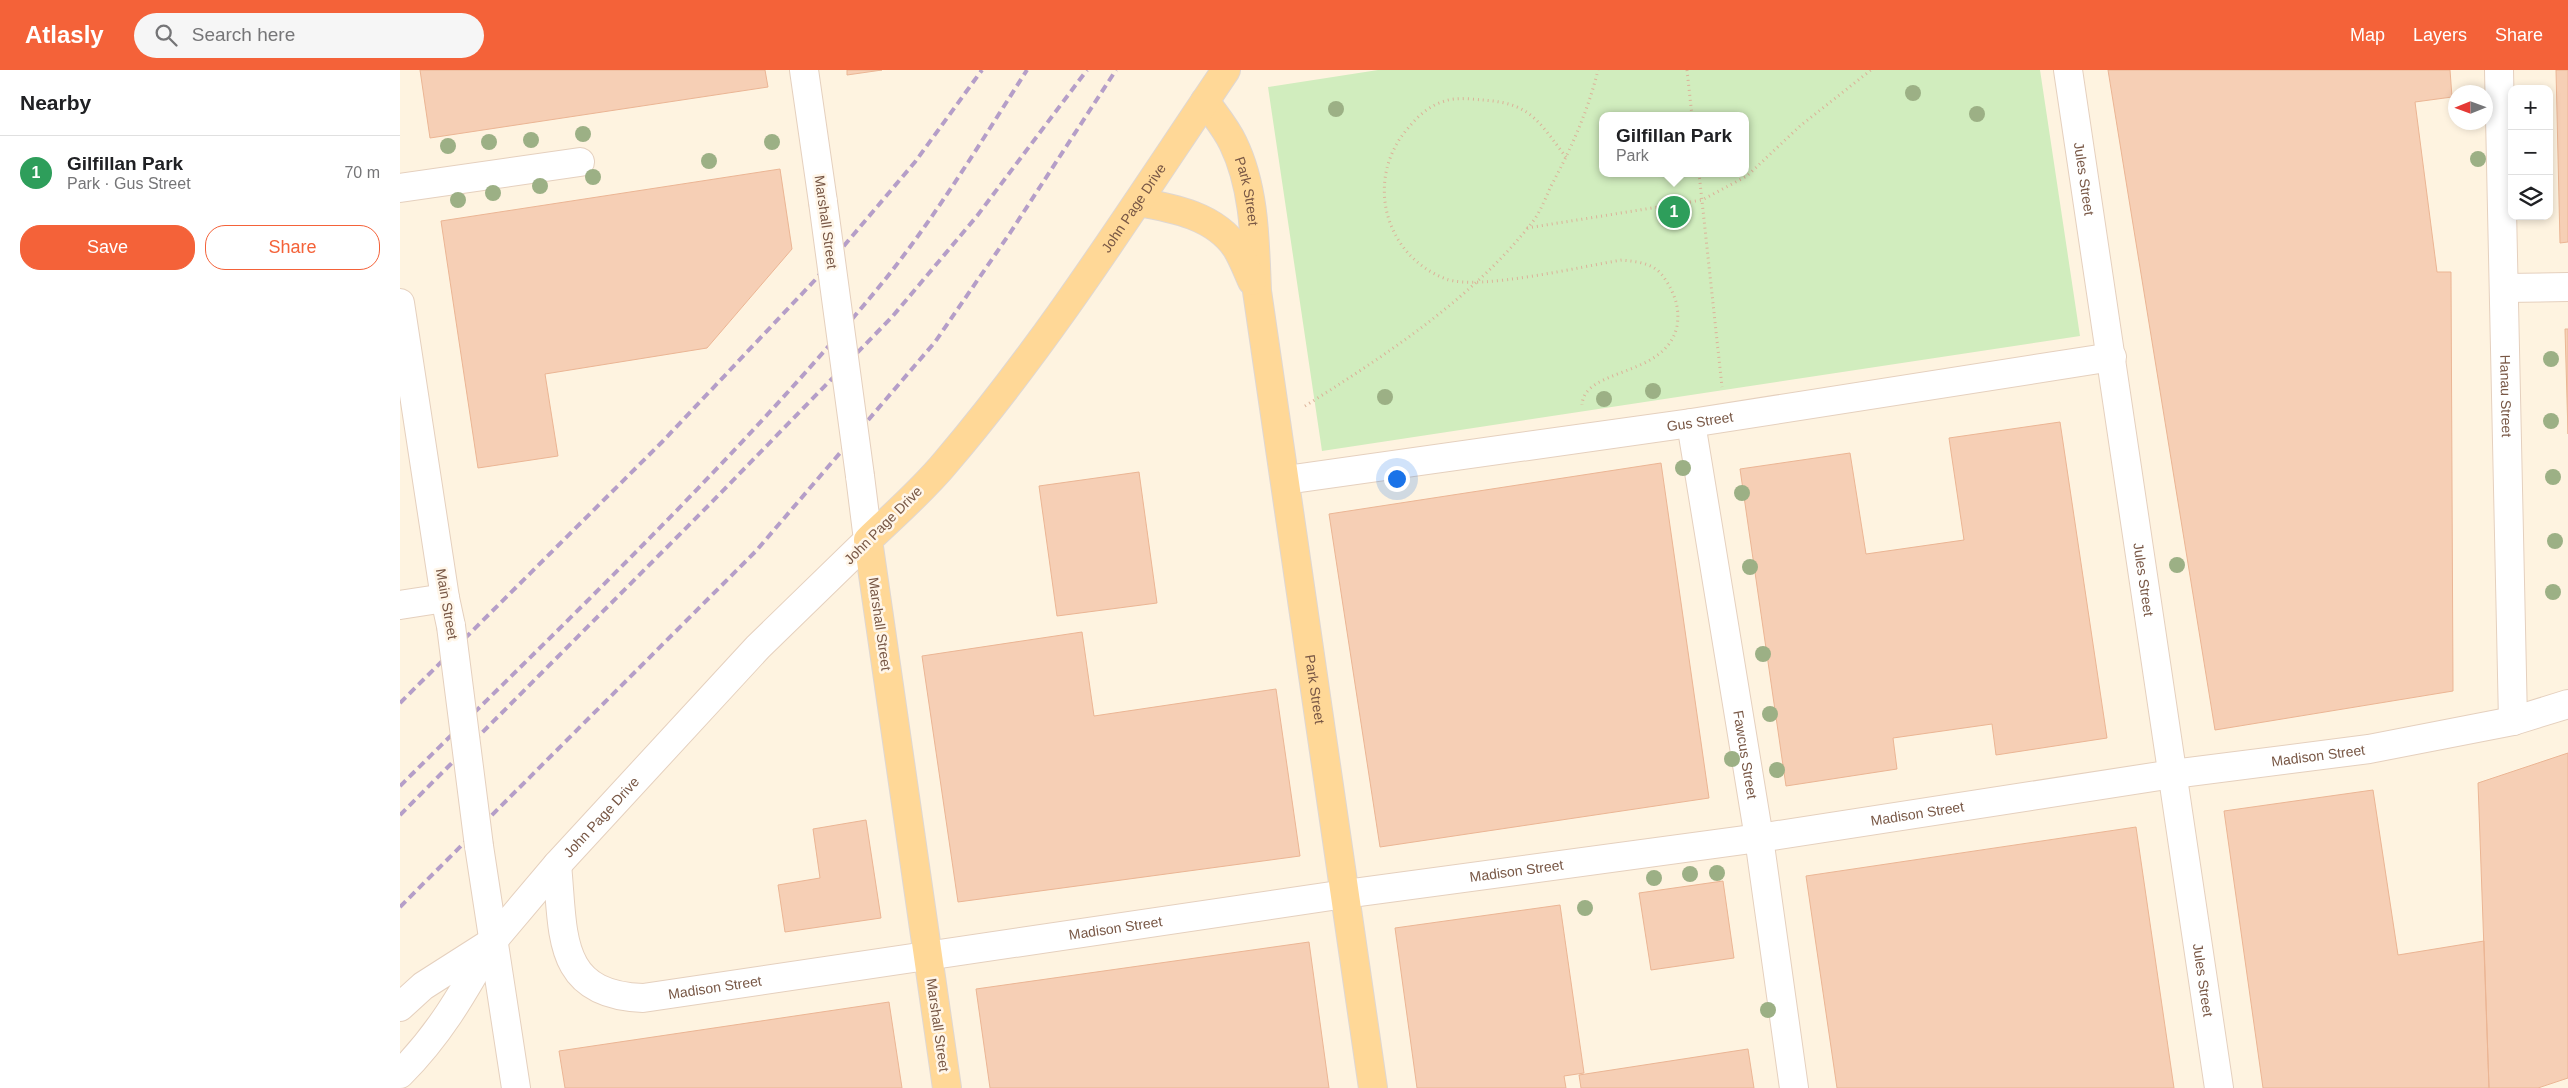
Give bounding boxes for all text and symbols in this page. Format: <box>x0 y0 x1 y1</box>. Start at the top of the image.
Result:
search box <box>134 13 484 58</box>
text: Atlasly <box>25 21 104 48</box>
icon: search <box>152 21 180 49</box>
text: Search here <box>192 24 295 45</box>
text: Map <box>2350 25 2385 45</box>
text: Layers <box>2413 25 2467 45</box>
text: Share <box>2495 25 2543 45</box>
north arrow <box>2448 85 2493 130</box>
map controls <box>2508 85 2553 220</box>
button: + <box>2508 85 2553 130</box>
text: Nearby <box>20 91 91 114</box>
popup <box>1599 112 1749 177</box>
text: Gilfillan Park <box>1616 125 1732 146</box>
button: − <box>2508 130 2553 175</box>
street label: Jules Street <box>2071 141 2097 217</box>
text: Park <box>1616 147 1649 164</box>
text: Gilfillan Park <box>67 153 183 174</box>
street label: Park Street <box>1232 154 1262 226</box>
street label: John Page Drive <box>1098 160 1169 255</box>
text: 1 <box>32 164 40 181</box>
text: 70 m <box>344 164 380 181</box>
street label: Marshall Street <box>812 174 840 270</box>
text: Park · Gus Street <box>67 175 191 192</box>
button: layers <box>2508 175 2553 220</box>
pin: 1 <box>1658 193 1690 231</box>
button: Save <box>20 225 195 270</box>
button: Share <box>205 225 380 270</box>
street label: Hanau Street <box>2497 354 2515 437</box>
street label: Gus Street <box>1666 408 1734 434</box>
your location <box>1384 466 1410 492</box>
street label: John Page Drive <box>841 483 925 567</box>
street label: Jules Street <box>2130 542 2157 617</box>
street label: Main Street <box>433 567 461 641</box>
street label: Marshall Street <box>866 576 894 672</box>
street label: Park Street <box>1302 653 1328 725</box>
street label: Fawcus Street <box>1730 709 1760 800</box>
street label: Madison Street <box>2270 742 2366 769</box>
street label: John Page Drive <box>560 773 642 861</box>
street label: Madison Street <box>1870 798 1965 829</box>
street label: Madison Street <box>1469 857 1564 885</box>
street label: Madison Street <box>1068 913 1163 943</box>
street label: Jules Street <box>2190 942 2216 1018</box>
street label: Madison Street <box>667 973 763 1002</box>
street label: Marshall Street <box>924 977 952 1073</box>

